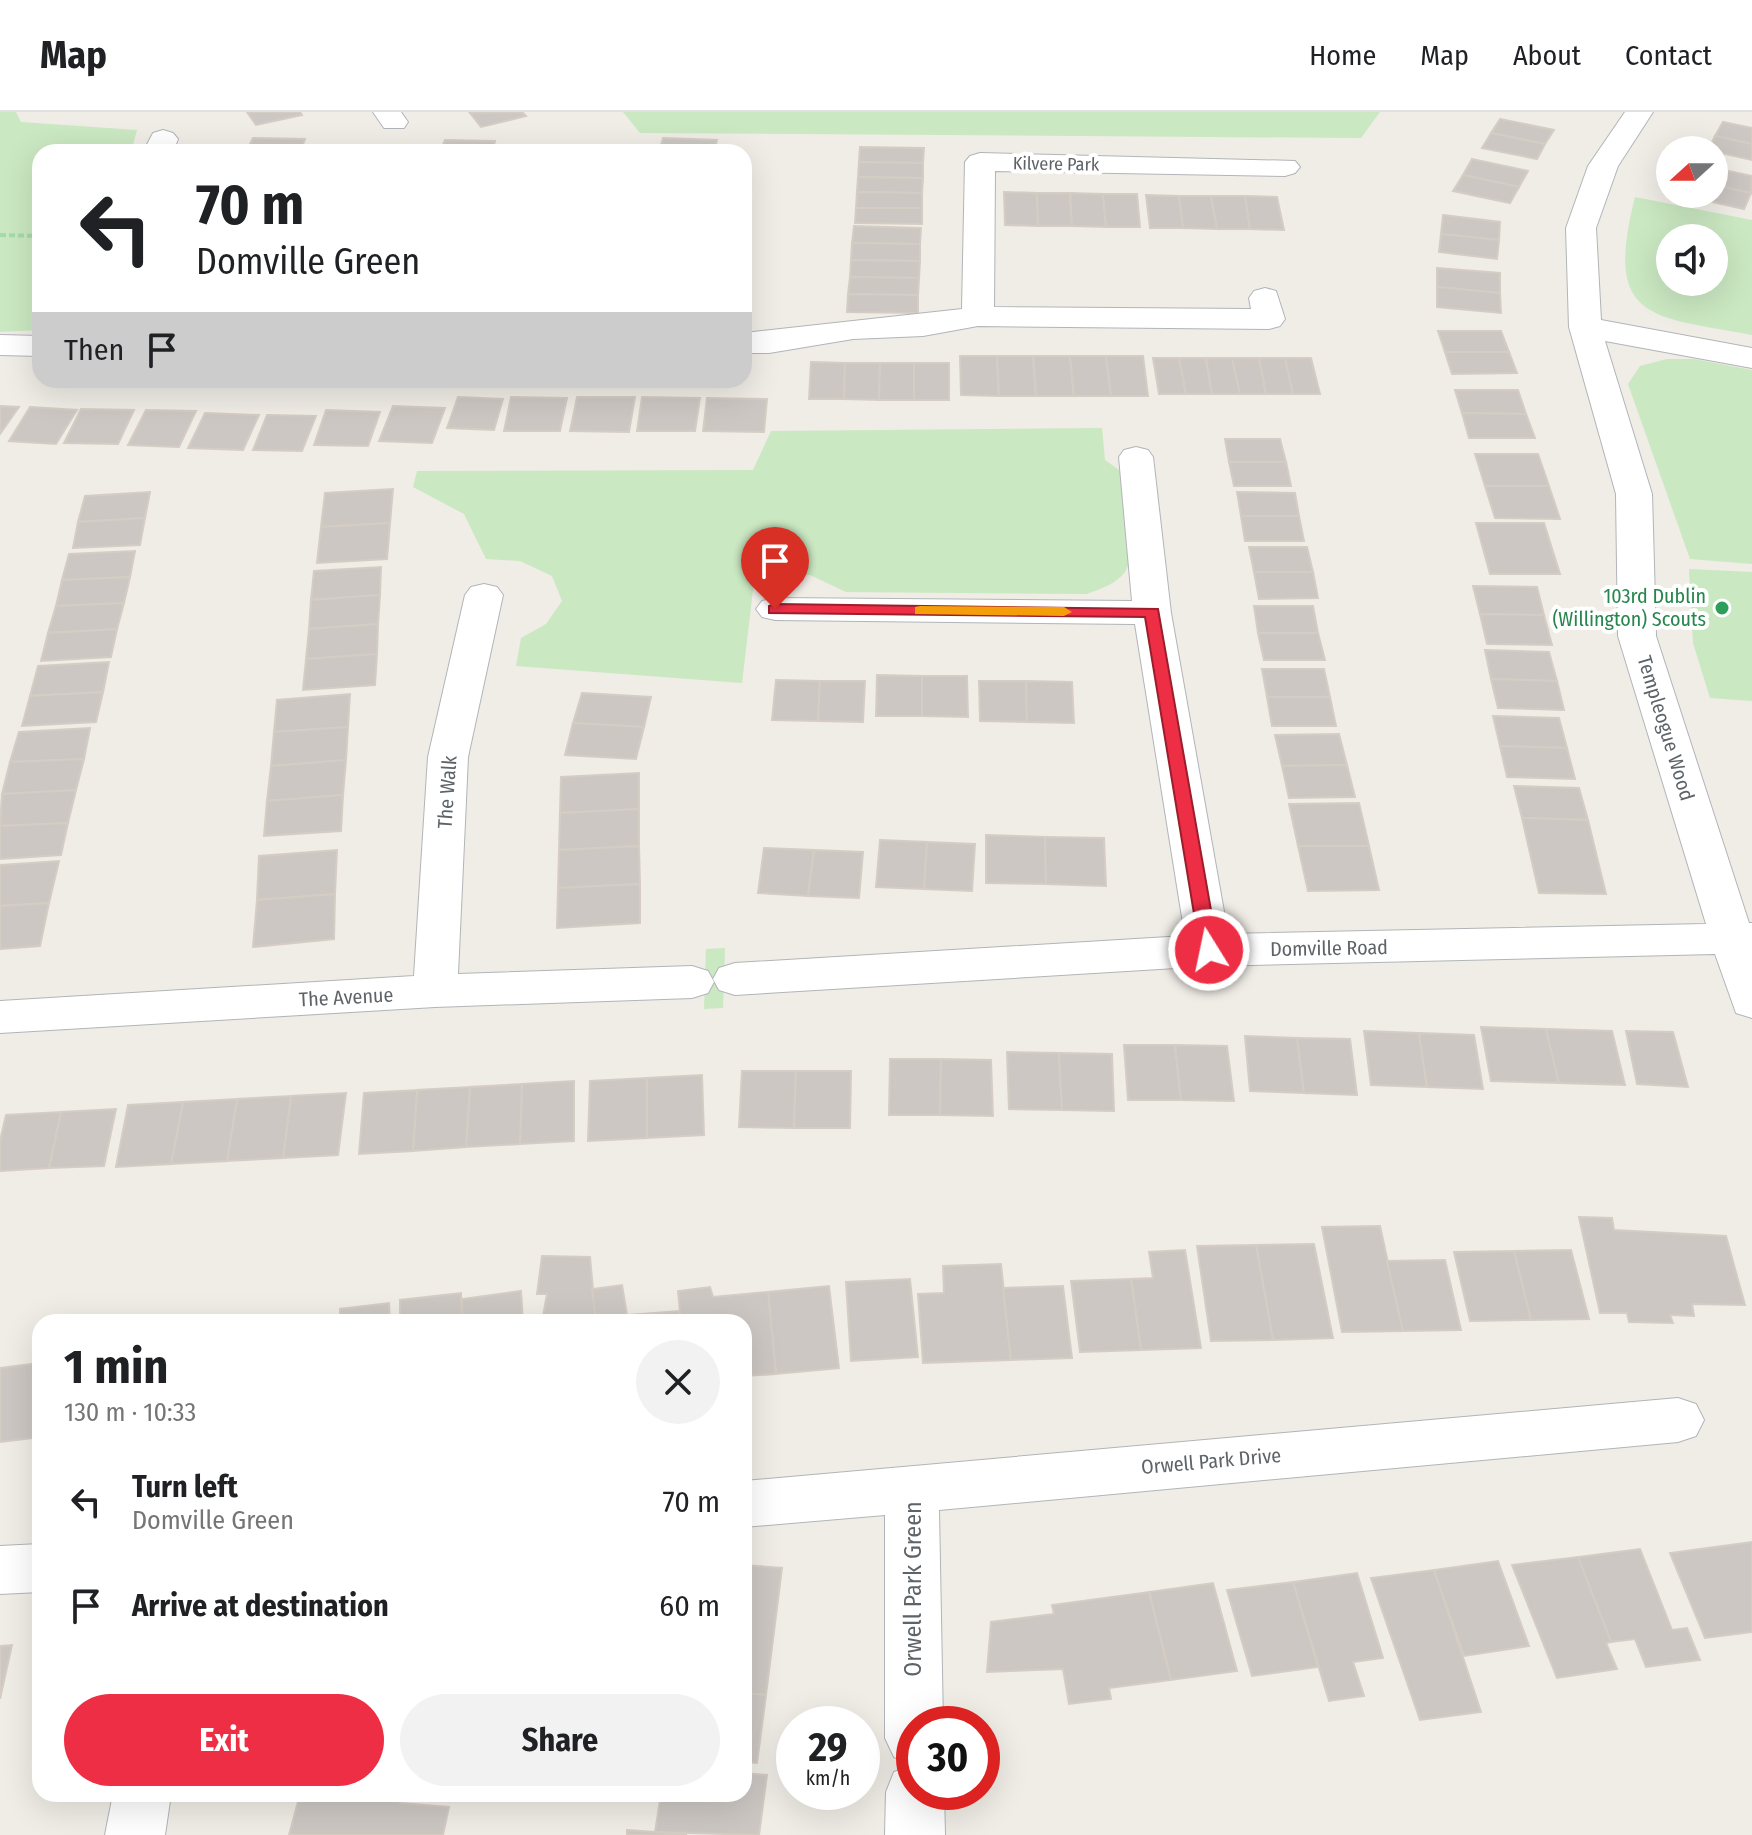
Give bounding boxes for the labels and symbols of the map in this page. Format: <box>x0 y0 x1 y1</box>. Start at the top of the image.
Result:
north arrow <box>1656 136 1728 208</box>
street label: Kilvere Park <box>1013 152 1100 176</box>
pin <box>741 527 809 609</box>
place label: 103rd Dublin (Willington) Scouts <box>1552 584 1706 631</box>
marker: 103rd Dublin (Willington) Scouts <box>1713 599 1731 617</box>
street label: Templeogue Wood <box>1633 653 1699 803</box>
street label: The Walk <box>432 754 462 829</box>
position arrow <box>1167 908 1251 992</box>
street label: Domville Road <box>1270 935 1388 961</box>
street label: The Avenue <box>298 983 394 1011</box>
street label: Orwell Park Drive <box>1140 1443 1282 1479</box>
street label: Orwell Park Green <box>899 1501 927 1677</box>
speed limit sign: 30 <box>896 1706 1000 1810</box>

